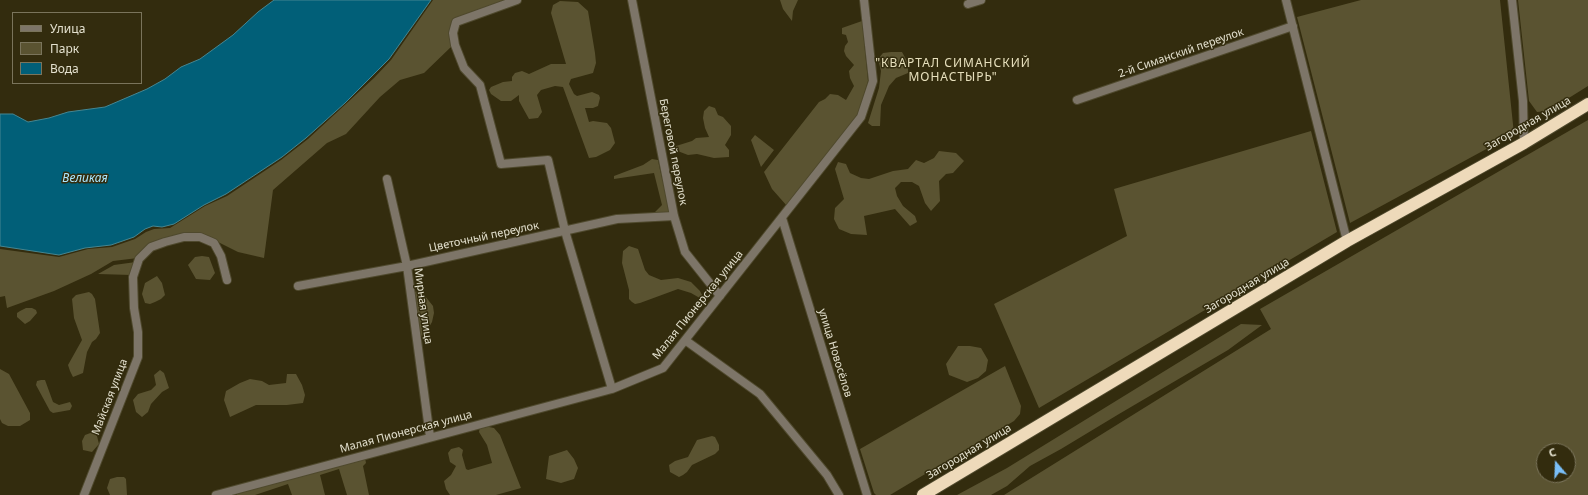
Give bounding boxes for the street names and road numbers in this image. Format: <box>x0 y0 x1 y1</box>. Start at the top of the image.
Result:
street label: 2-й Симанский переулок <box>1117 25 1245 81</box>
street label: Загородная улица <box>1483 94 1573 154</box>
street label: Береговой переулок <box>656 98 690 206</box>
street label: Цветочный переулок <box>428 219 540 255</box>
street label: Малая Пионерская улица <box>650 248 746 362</box>
street label: Загородная улица <box>1202 255 1292 317</box>
street label: Мирная улица <box>411 267 435 345</box>
street label: улица Новосёлов <box>815 307 855 399</box>
street label: Майская улица <box>89 357 131 437</box>
street label: Малая Пионерская улица <box>338 408 474 456</box>
street label: Загородная улица <box>924 421 1014 483</box>

